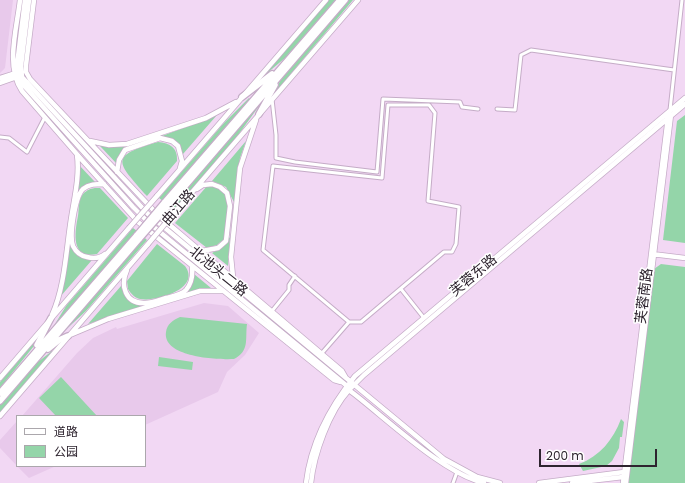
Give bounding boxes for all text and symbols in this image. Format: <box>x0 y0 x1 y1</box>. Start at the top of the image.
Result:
street label: 曲江路 <box>159 187 199 229</box>
street label: 北池头二路 <box>186 243 250 301</box>
street label: 芙蓉东路 <box>447 252 501 300</box>
street label: 芙蓉南路 <box>633 267 657 325</box>
legend <box>16 415 146 467</box>
text: 道路 <box>54 423 78 440</box>
scale bar <box>541 441 659 467</box>
text: 公园 <box>54 443 78 460</box>
text: 200 m <box>546 447 584 464</box>

